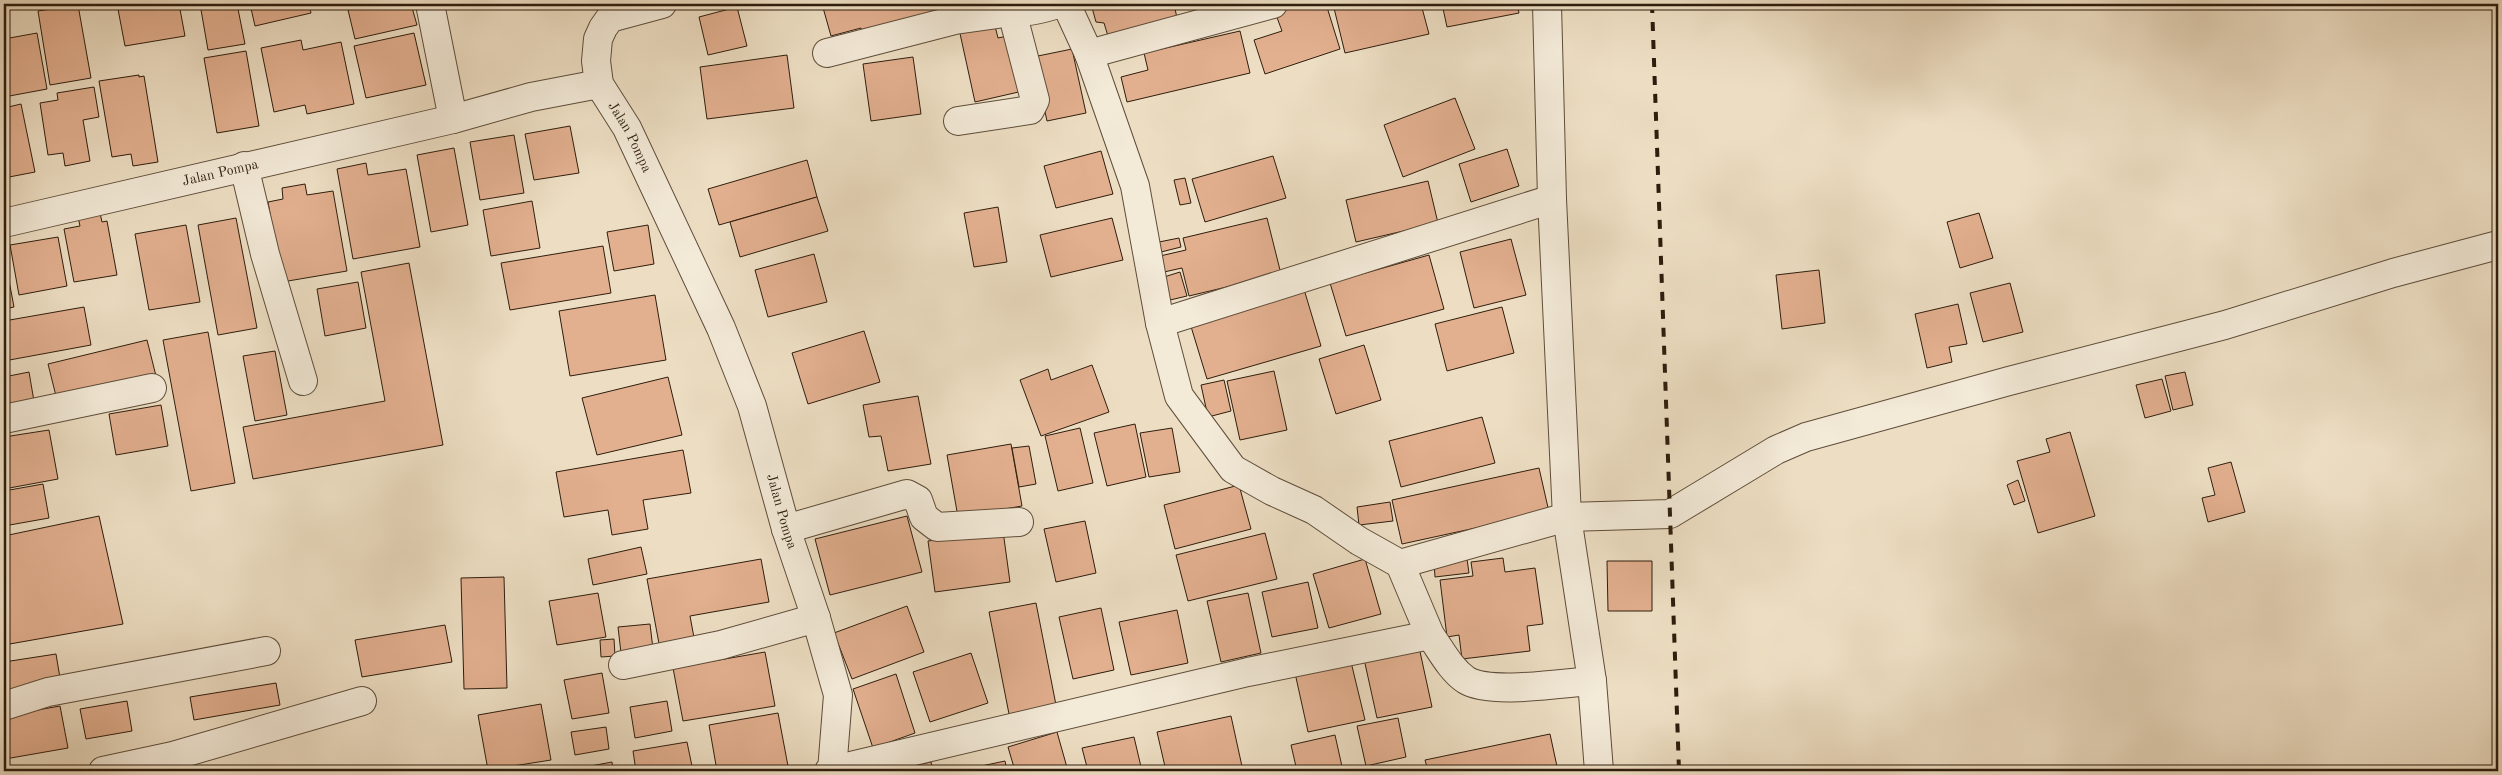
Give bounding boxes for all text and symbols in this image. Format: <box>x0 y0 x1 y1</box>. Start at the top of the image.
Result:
street label: Jalan Pompa <box>605 99 654 175</box>
street label: Jalan Pompa <box>181 157 260 188</box>
street label: Jalan Pompa <box>764 472 799 551</box>

